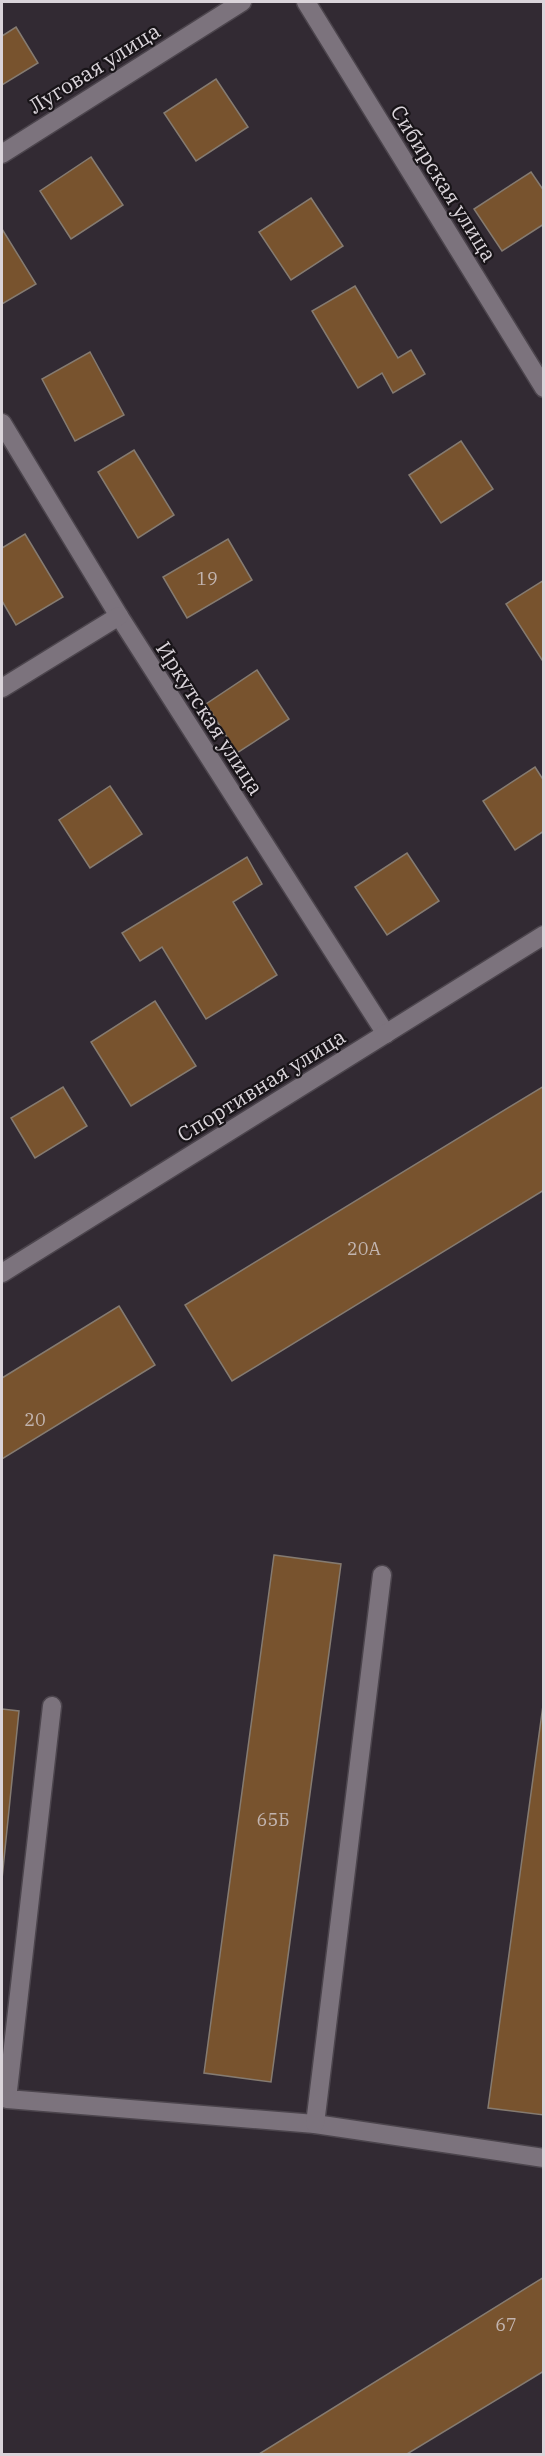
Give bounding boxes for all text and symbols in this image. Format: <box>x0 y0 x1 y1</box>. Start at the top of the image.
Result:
street label: Луговая улица <box>23 16 165 120</box>
street label: Сибирская улица <box>385 99 503 267</box>
house number: 19 <box>196 567 218 590</box>
street label: Иркутская улица <box>150 636 270 800</box>
street label: Спортивная улица <box>172 1022 350 1148</box>
house number: 20А <box>347 1237 382 1260</box>
house number: 20 <box>24 1408 46 1431</box>
house number: 65Б <box>257 1808 289 1831</box>
house number: 67 <box>495 2313 517 2336</box>

